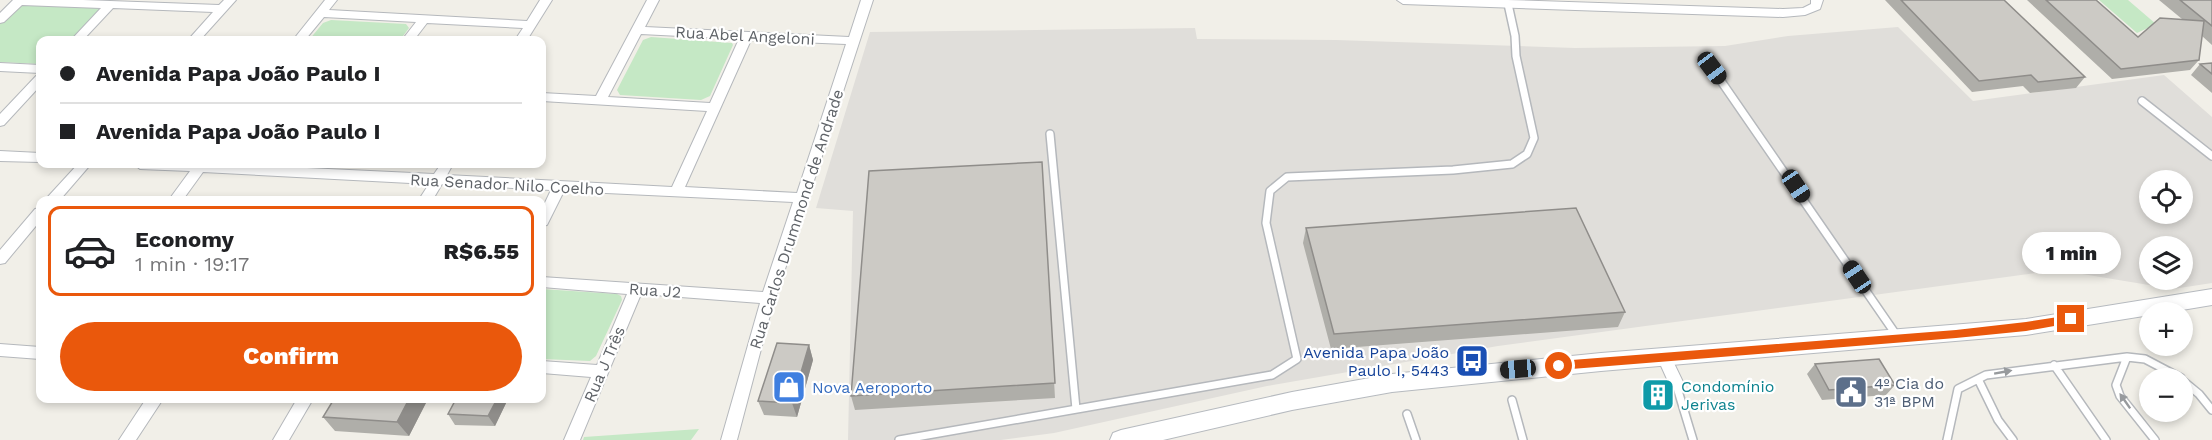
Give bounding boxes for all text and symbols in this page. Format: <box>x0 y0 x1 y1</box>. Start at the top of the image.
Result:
street label: Rua Abel Angeloni <box>675 22 815 49</box>
car <box>1694 48 1730 88</box>
text: Avenida Papa João Paulo I <box>96 61 380 86</box>
street label: Rua Carlos Drummond de Andrade <box>745 87 848 351</box>
text: Avenida Papa João Paulo I <box>96 119 380 144</box>
car <box>1778 166 1814 206</box>
street label: Rua Senador Nilo Coelho <box>409 170 605 199</box>
map controls <box>2139 170 2193 422</box>
button: locate <box>2139 170 2193 224</box>
icon: car <box>63 224 117 278</box>
text: Economy <box>135 227 234 252</box>
callout: 1 min <box>2022 232 2120 274</box>
button: layers <box>2139 236 2193 290</box>
text: R$6.55 <box>444 239 519 264</box>
text: 1 min <box>2046 241 2097 265</box>
text: 1 min · 19:17 <box>135 252 249 276</box>
car <box>1839 257 1875 297</box>
street label: Rua J2 <box>628 279 682 302</box>
button: + <box>2139 302 2193 356</box>
route end <box>2057 305 2084 332</box>
button: Confirm <box>60 322 522 391</box>
street label: Rua J Três <box>580 323 629 405</box>
place label: Avenida Papa João Paulo I, 5443 <box>1303 343 1449 380</box>
bus stop icon: Avenida Papa João Paulo I, 5443 <box>1454 343 1490 379</box>
route start <box>1545 352 1572 379</box>
car <box>1499 358 1537 380</box>
one-way arrow <box>1993 367 2012 376</box>
button: − <box>2139 368 2193 422</box>
shop icon: Nova Aeroporto <box>771 369 807 405</box>
public building icon: 4º Cia do 31ª BPM <box>1833 374 1869 410</box>
place label: 4º Cia do 31ª BPM <box>1874 374 1944 411</box>
building icon: Condomínio Jerivas <box>1640 377 1676 413</box>
place label: Condomínio Jerivas <box>1681 377 1774 414</box>
place label: Nova Aeroporto <box>812 378 932 397</box>
one-way arrow <box>2119 394 2131 410</box>

